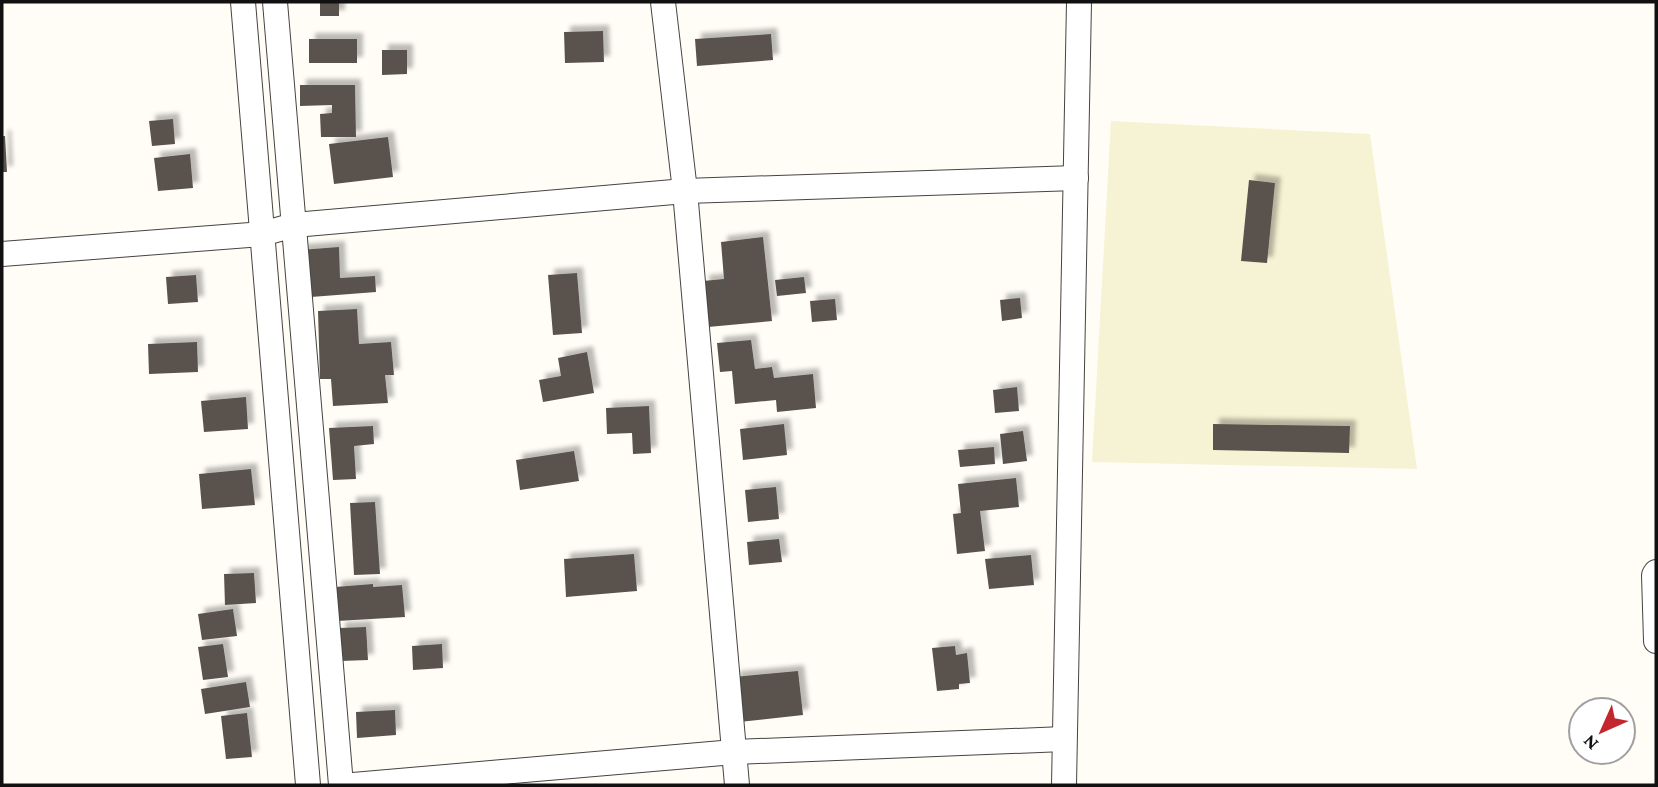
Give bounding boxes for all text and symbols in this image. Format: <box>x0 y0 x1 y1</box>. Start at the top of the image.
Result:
north arrow <box>1567 696 1637 766</box>
text: N <box>1578 731 1602 755</box>

